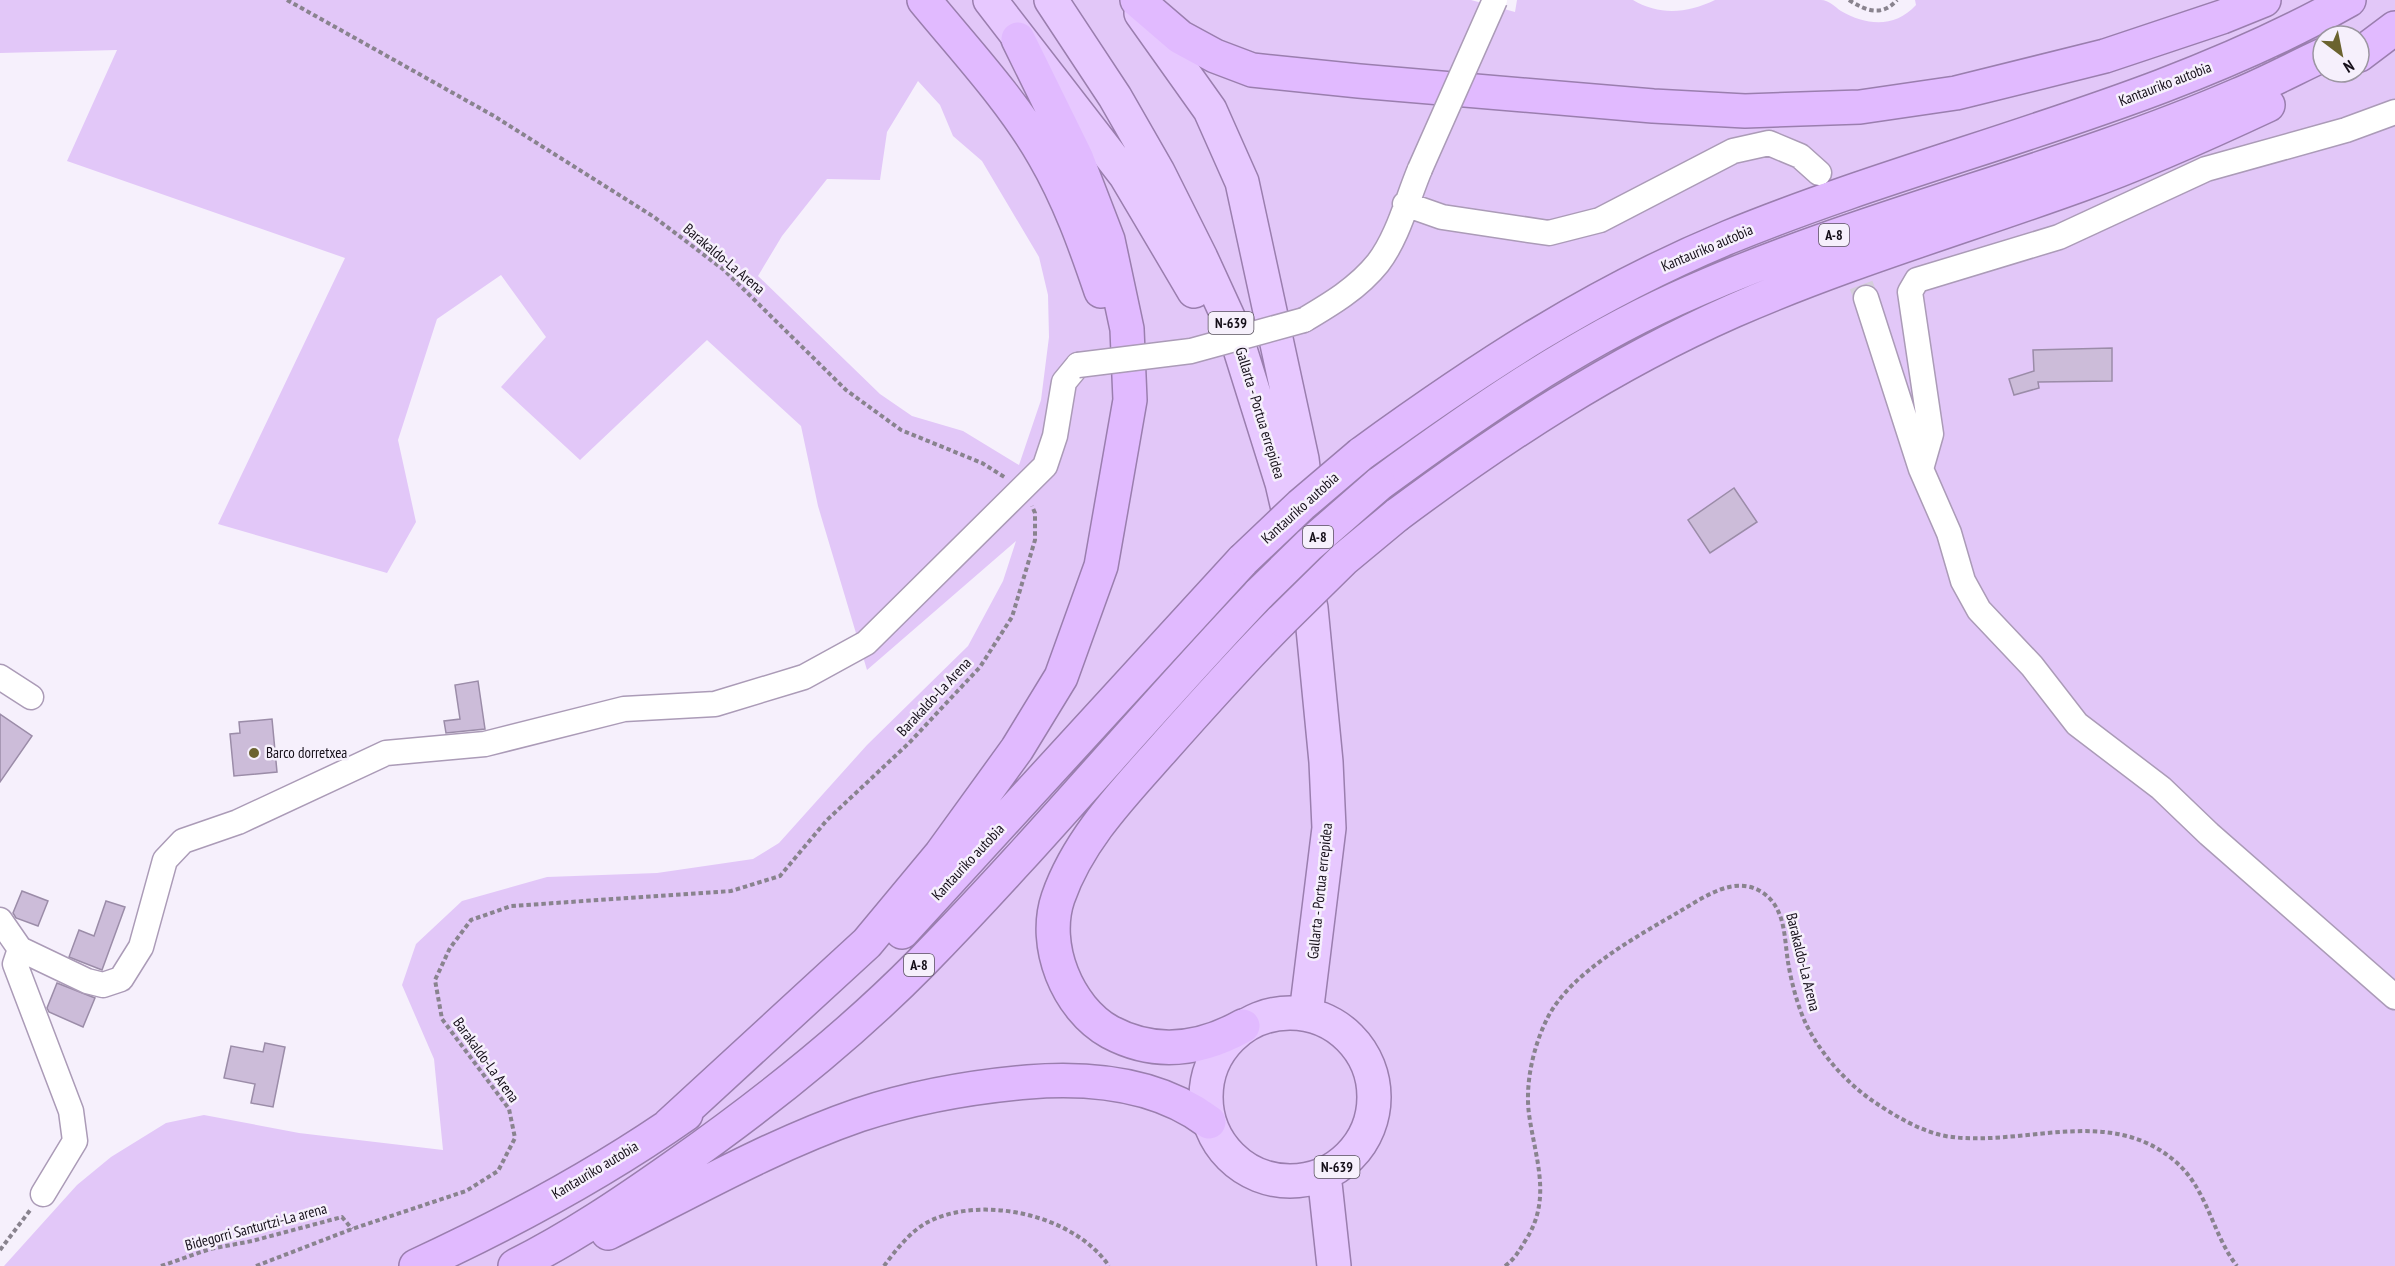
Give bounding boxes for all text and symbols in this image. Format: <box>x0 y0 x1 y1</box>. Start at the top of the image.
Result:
north arrow <box>2311 24 2371 84</box>
text: N <box>2340 56 2358 77</box>
street label: Kantauriko autobia <box>2116 57 2214 110</box>
street label: Barakaldo-La Arena <box>680 219 769 298</box>
street label: Kantauriko autobia <box>1658 220 1756 275</box>
road number: A-8 <box>1819 224 1849 246</box>
road number: N-639 <box>1208 312 1254 334</box>
street label: Gallarta - Portua errepidea <box>1231 345 1290 481</box>
street label: Kantauriko autobia <box>1257 468 1342 547</box>
road number: A-8 <box>1303 526 1333 548</box>
street label: Barakaldo-La Arena <box>892 653 975 740</box>
place label: Barco dorretxea <box>266 743 347 762</box>
marker: Barco dorretxea <box>247 746 261 760</box>
street label: Kantauriko autobia <box>927 819 1008 904</box>
street label: Gallarta - Portua errepidea <box>1303 822 1336 960</box>
street label: Barakaldo-La Arena <box>1782 911 1825 1013</box>
road number: A-8 <box>904 954 934 976</box>
street label: Barakaldo-La Arena <box>449 1013 524 1106</box>
street label: Kantauriko autobia <box>548 1136 642 1203</box>
road number: N-639 <box>1314 1156 1360 1178</box>
street label: Bidegorri Santurtzi-La arena <box>183 1198 329 1255</box>

